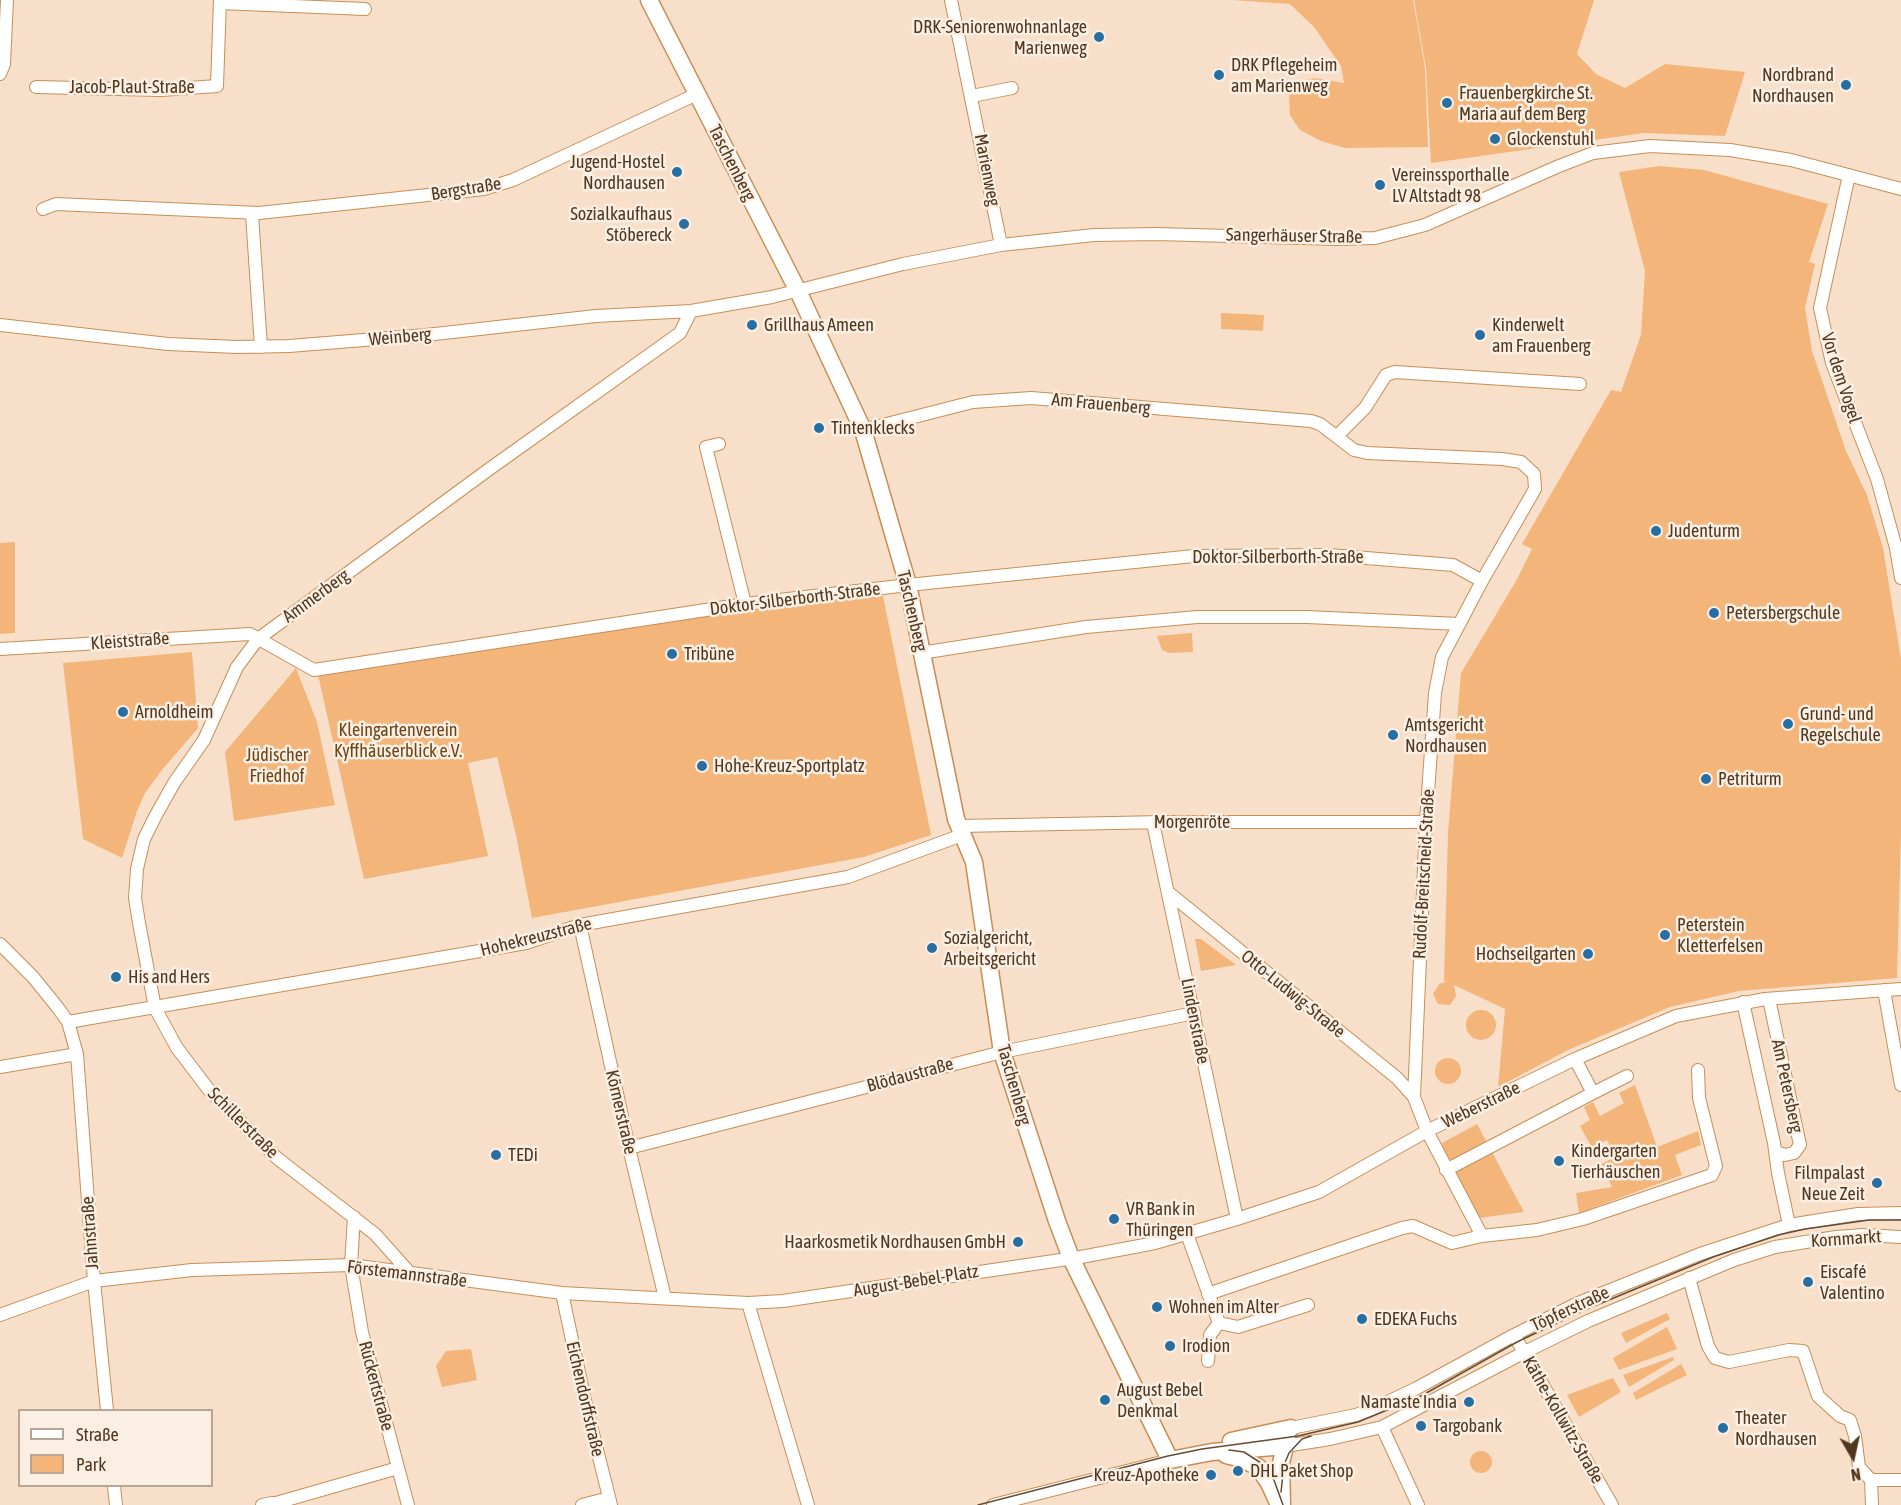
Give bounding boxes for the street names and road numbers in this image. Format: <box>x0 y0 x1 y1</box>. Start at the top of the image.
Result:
street label: Jacob-Plaut-Straße <box>69 76 195 98</box>
street label: Taschenberg <box>704 121 760 205</box>
street label: Marienweg <box>969 132 1005 208</box>
street label: Bergstraße <box>429 173 503 205</box>
street label: Sangerhäuser Straße <box>1226 224 1362 248</box>
street label: Weinberg <box>368 324 432 350</box>
street label: Vor dem Vogel <box>1816 330 1866 426</box>
street label: Am Frauenberg <box>1051 389 1151 419</box>
street label: Doktor-Silberborth-Straße <box>1192 546 1364 568</box>
street label: Ammerberg <box>278 565 354 627</box>
street label: Taschenberg <box>892 568 932 654</box>
street label: Doktor-Silberborth-Straße <box>709 578 881 620</box>
street label: Kleiststraße <box>90 627 170 655</box>
street label: Rudolf-Breitscheid-Straße <box>1409 789 1439 959</box>
street label: Morgenröte <box>1154 811 1230 833</box>
street label: Hohekreuzstraße <box>478 913 594 961</box>
street label: Otto-Ludwig-Straße <box>1237 945 1349 1043</box>
street label: Lindenstraße <box>1176 976 1214 1066</box>
street label: Am Petersberg <box>1767 1037 1807 1135</box>
street label: Taschenberg <box>992 1042 1036 1128</box>
street label: Blödaustraße <box>864 1053 956 1097</box>
street label: Körnerstraße <box>601 1068 641 1156</box>
street label: Weberstraße <box>1438 1077 1524 1133</box>
street label: Schillerstraße <box>203 1083 283 1163</box>
street label: Jahnstraße <box>77 1196 103 1270</box>
street label: Kornmarkt <box>1810 1226 1882 1252</box>
street label: Förstemannstraße <box>346 1256 468 1292</box>
street label: August-Bebel-Platz <box>852 1260 980 1302</box>
street label: Töpferstraße <box>1527 1282 1613 1336</box>
street label: Rückertstraße <box>354 1339 398 1433</box>
street label: Eichendorffstraße <box>561 1339 609 1459</box>
street label: Käthe-Kollwitz-Straße <box>1518 1352 1608 1488</box>

